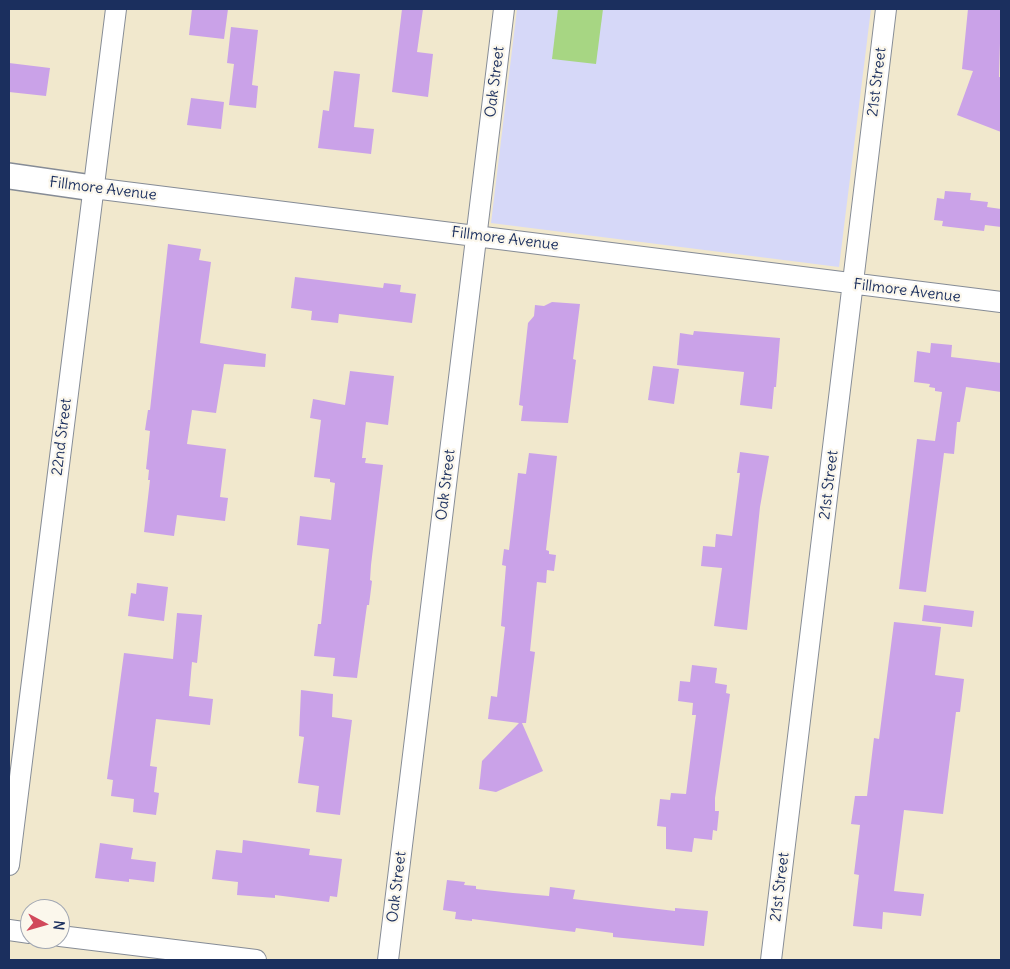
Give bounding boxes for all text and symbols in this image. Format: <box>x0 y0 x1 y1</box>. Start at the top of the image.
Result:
street label: Oak Street <box>482 45 508 119</box>
street label: 21st Street <box>864 46 890 118</box>
street label: Fillmore Avenue <box>48 174 158 204</box>
street label: Fillmore Avenue <box>450 224 560 254</box>
street label: Fillmore Avenue <box>852 276 962 306</box>
street label: 22nd Street <box>48 397 76 477</box>
street label: Oak Street <box>433 448 459 522</box>
street label: 21st Street <box>816 449 842 521</box>
street label: Oak Street <box>384 850 410 924</box>
street label: 21st Street <box>767 851 793 923</box>
north arrow <box>20 899 70 949</box>
text: N <box>49 920 68 931</box>

